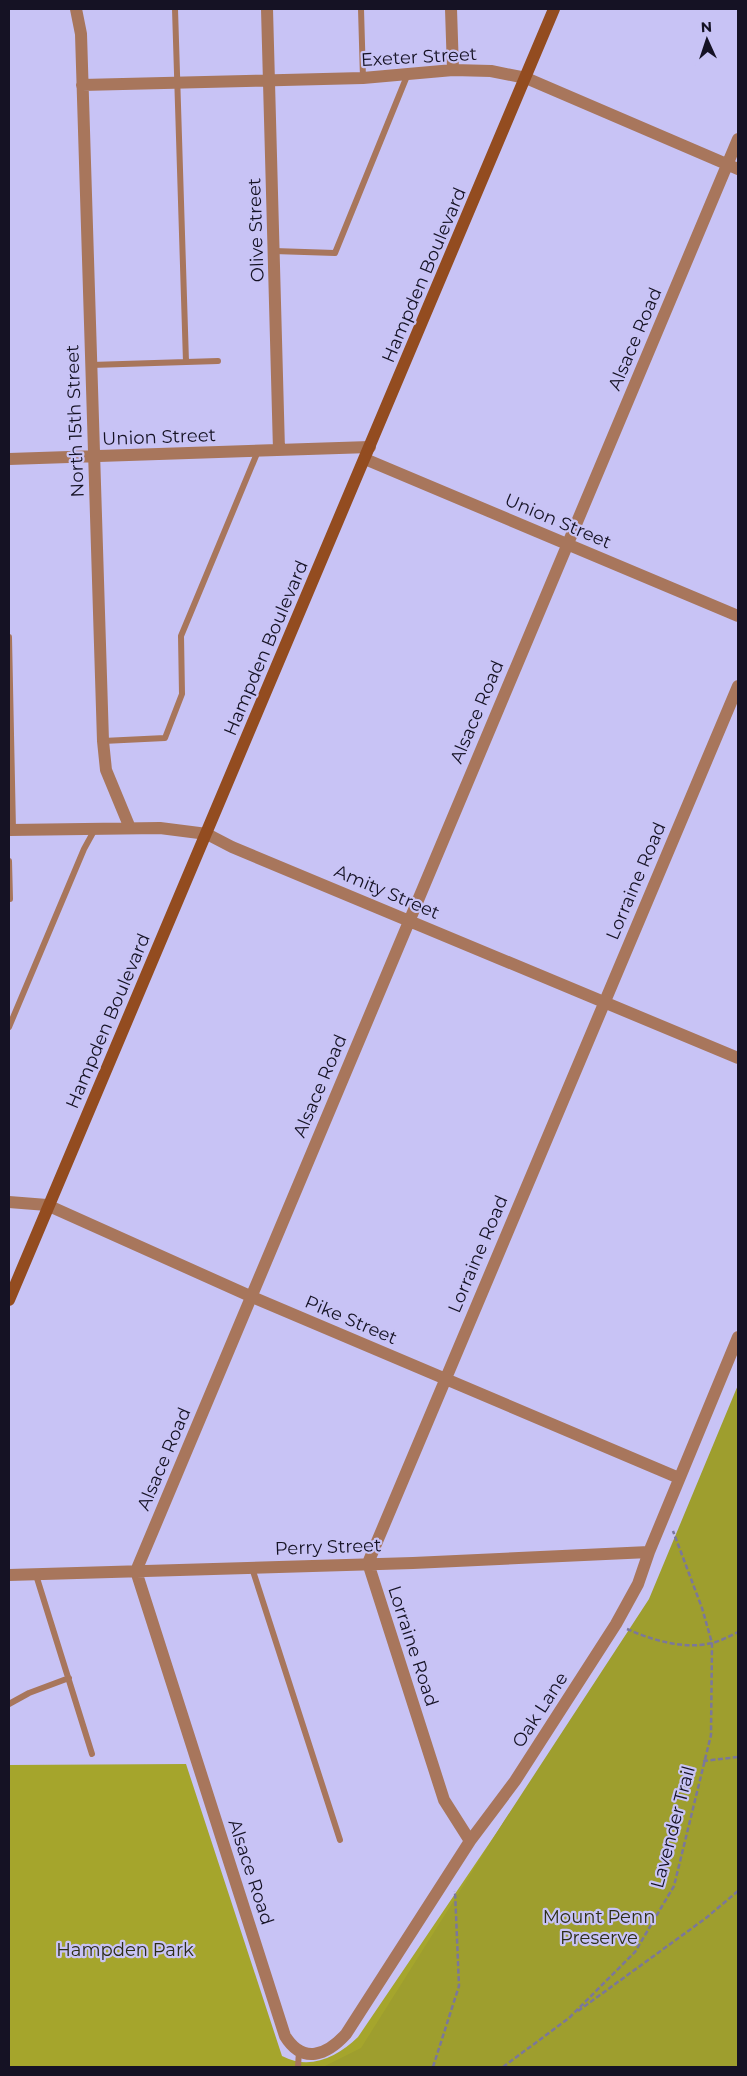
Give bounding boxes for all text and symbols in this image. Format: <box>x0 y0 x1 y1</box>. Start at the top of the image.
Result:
north arrow <box>682 15 732 65</box>
text: N <box>700 18 712 36</box>
street label: Exeter Street <box>360 43 478 71</box>
street label: Olive Street <box>243 178 269 282</box>
street label: Hampden Boulevard <box>377 184 471 366</box>
street label: Alsace Road <box>603 284 667 394</box>
street label: North 15th Street <box>61 344 89 498</box>
street label: Union Street <box>102 424 216 450</box>
street label: Union Street <box>501 489 615 553</box>
street label: Hampden Boulevard <box>219 557 313 739</box>
street label: Alsace Road <box>445 657 509 767</box>
street label: Lorraine Road <box>601 819 671 943</box>
street label: Amity Street <box>331 860 443 924</box>
street label: Hampden Boulevard <box>61 930 155 1112</box>
street label: Alsace Road <box>288 1031 352 1141</box>
street label: Lorraine Road <box>443 1192 513 1316</box>
street label: Pike Street <box>302 1291 400 1349</box>
street label: Alsace Road <box>132 1404 196 1514</box>
street label: Perry Street <box>274 1534 382 1560</box>
street label: Lorraine Road <box>383 1583 443 1709</box>
street label: Oak Lane <box>507 1668 573 1752</box>
street label: Lavender Trail <box>646 1764 700 1890</box>
street label: Alsace Road <box>224 1816 278 1928</box>
park label: Mount Penn Preserve <box>543 1906 655 1949</box>
park label: Hampden Park <box>56 1939 194 1961</box>

